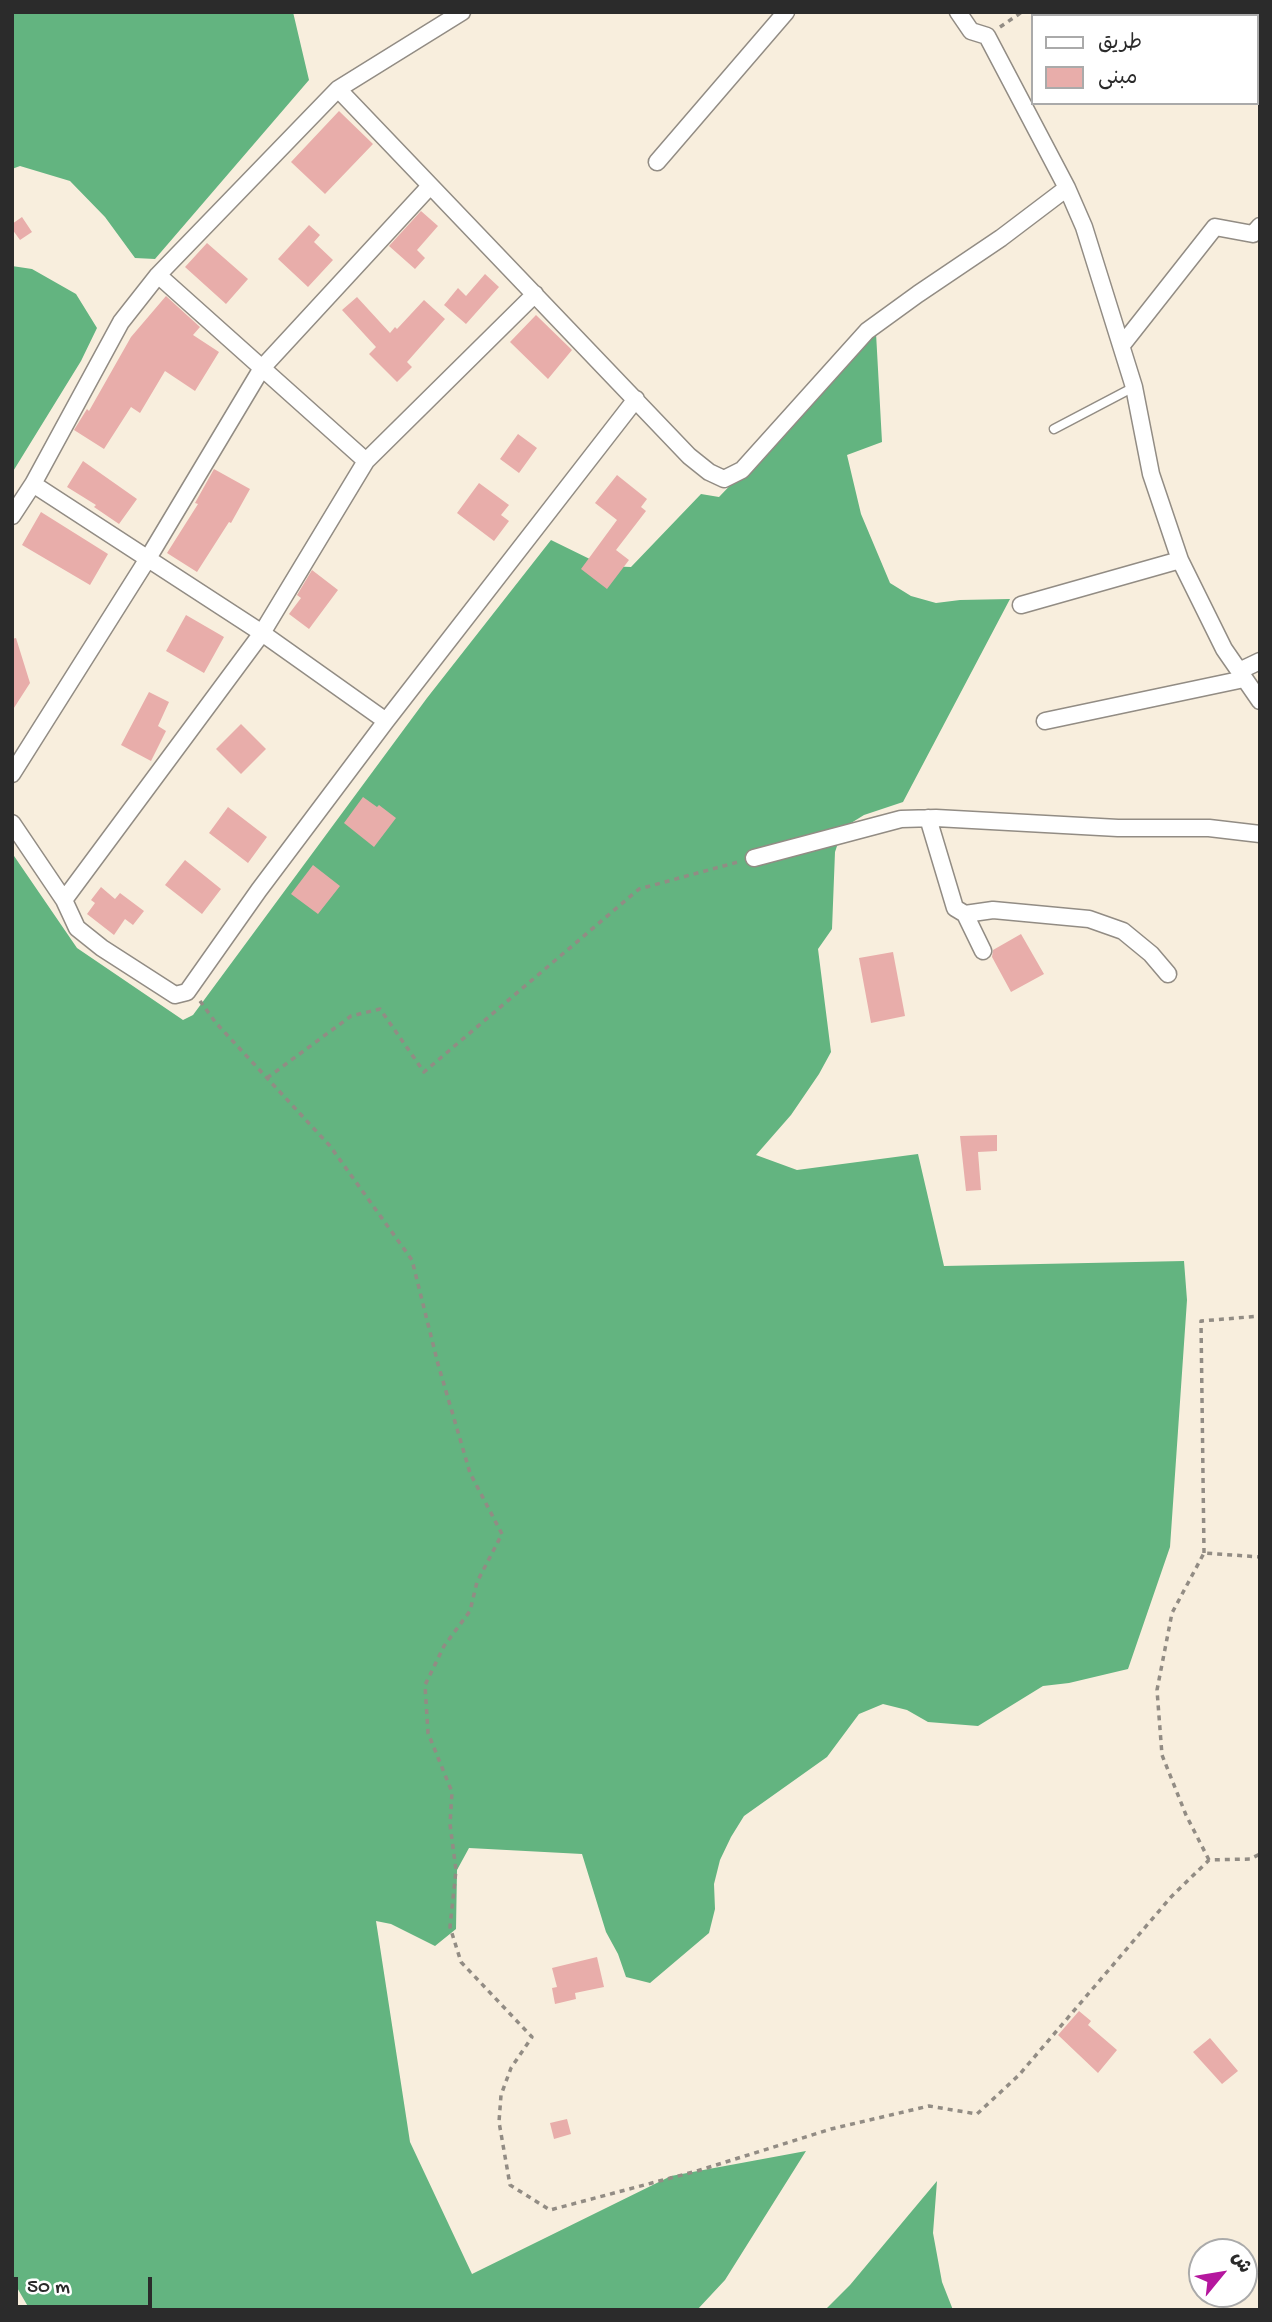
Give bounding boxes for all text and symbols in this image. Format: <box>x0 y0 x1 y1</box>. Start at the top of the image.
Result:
legend <box>1030 14 1258 105</box>
text: طريق <box>1098 32 1142 57</box>
text: مبنى <box>1098 67 1137 92</box>
north arrow <box>1188 2238 1258 2308</box>
text: ش <box>1225 2248 1255 2278</box>
scale bar <box>18 2262 156 2306</box>
text: 50 m <box>27 2276 70 2301</box>

